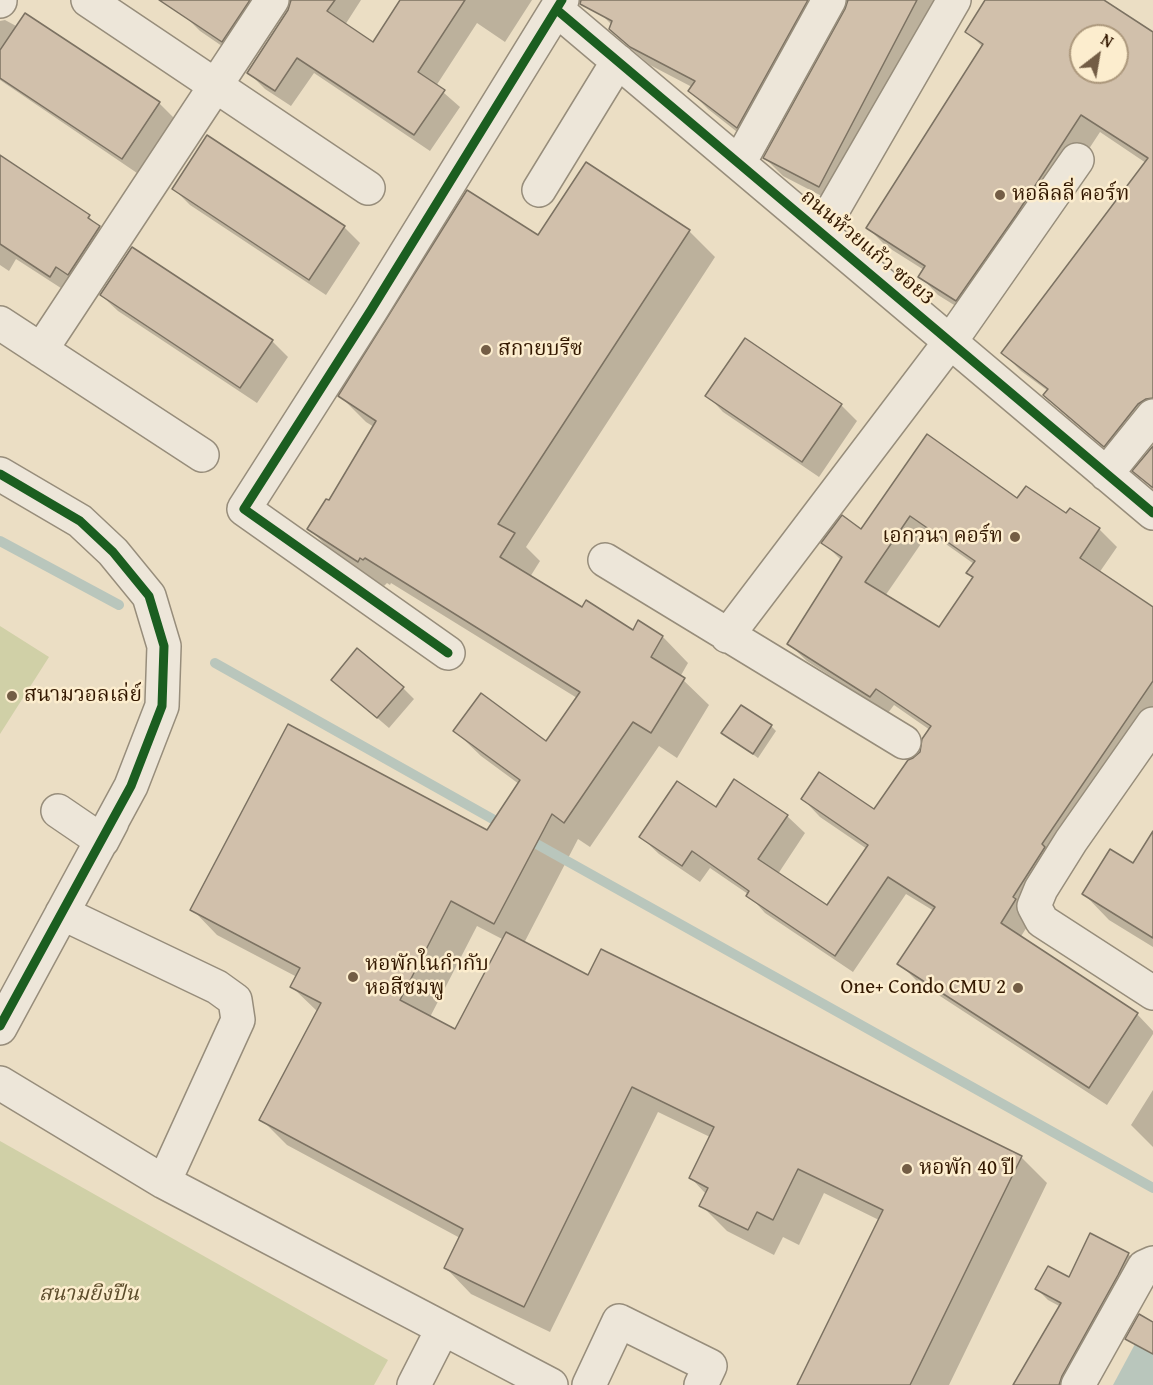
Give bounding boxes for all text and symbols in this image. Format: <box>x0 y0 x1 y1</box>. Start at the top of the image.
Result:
north arrow <box>1069 24 1129 84</box>
text: N <box>1096 27 1118 53</box>
place label: หอลิลลี่ คอร์ท <box>1012 182 1129 208</box>
street label: ถนนห้วยแก้ว ซอย3 <box>795 185 939 311</box>
marker: หอลิลลี่ คอร์ท <box>993 188 1007 202</box>
place label: สกายบรีซ <box>498 337 583 363</box>
marker: สกายบรีซ <box>479 343 493 357</box>
place label: เอกวนา คอร์ท <box>882 524 1003 550</box>
marker: เอกวนา คอร์ท <box>1008 530 1022 544</box>
place label: สนามวอลเล่ย์ <box>24 683 142 709</box>
marker: สนามวอลเล่ย์ <box>5 689 19 703</box>
place label: หอพักในกำกับ หอสีชมพู <box>365 952 489 1002</box>
marker: หอพักในกำกับ หอสีชมพู <box>346 970 360 984</box>
place label: One+ Condo CMU 2 <box>841 975 1006 1001</box>
marker: One+ Condo CMU 2 <box>1011 981 1025 995</box>
place label: หอพัก 40 ปี <box>919 1156 1015 1182</box>
marker: หอพัก 40 ปี <box>900 1162 914 1176</box>
park label: สนามยิงปืน <box>39 1282 139 1308</box>

